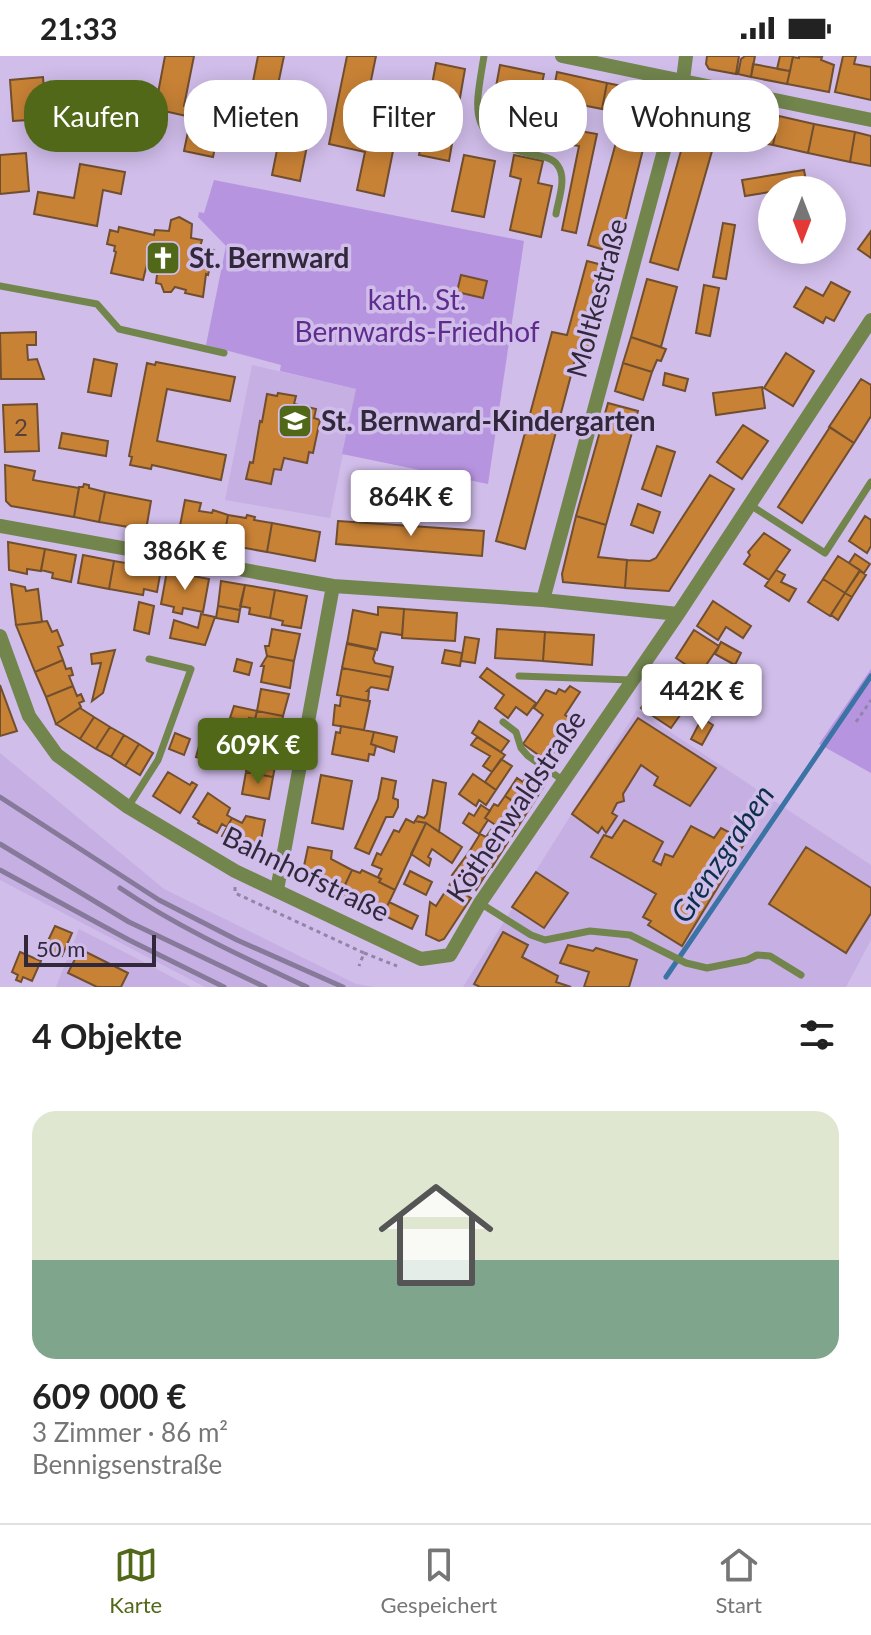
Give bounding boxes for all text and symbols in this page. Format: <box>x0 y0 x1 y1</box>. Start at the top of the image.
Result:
text: 21:33 <box>40 10 117 46</box>
chip: Kaufen <box>24 80 168 152</box>
chip: Mieten <box>184 80 327 152</box>
chip: Filter <box>343 80 463 152</box>
chip: Neu <box>479 80 587 152</box>
chip: Wohnung <box>603 80 779 152</box>
north arrow <box>758 176 846 264</box>
map controls <box>758 176 846 264</box>
street label: Moltkestraße <box>558 214 634 381</box>
church icon: St. Bernward <box>144 239 182 277</box>
place label: St. Bernward <box>189 240 349 274</box>
park label: kath. St. Bernwards-Friedhof <box>294 282 540 348</box>
school or university icon: St. Bernward-Kindergarten <box>276 402 314 440</box>
place label: St. Bernward-Kindergarten <box>321 403 656 437</box>
house number: 2 <box>14 412 28 441</box>
pin: 864K € <box>346 470 476 538</box>
text: 864K € <box>369 480 453 512</box>
pin: 386K € <box>120 524 250 592</box>
text: 386K € <box>143 534 227 566</box>
pin: 442K € <box>637 664 767 732</box>
text: 442K € <box>660 674 744 706</box>
street label: Köthenwaldstraße <box>438 703 592 908</box>
pin: 609K € <box>193 718 323 786</box>
text: 609K € <box>216 728 300 760</box>
water label: Grenzgraben <box>662 777 781 929</box>
street label: Bahnhofstraße <box>218 818 395 928</box>
scale bar <box>24 931 156 967</box>
text: 50 m <box>36 935 85 962</box>
icon: filters <box>795 1013 839 1057</box>
text: 4 Objekte <box>32 1015 182 1056</box>
icon: home <box>364 1163 508 1307</box>
text: 609 000 € <box>32 1375 187 1416</box>
text: 3 Zimmer · 86 m² <box>32 1416 228 1448</box>
text: Bennigsenstraße <box>32 1448 222 1480</box>
tab: Karte <box>109 1543 162 1618</box>
tab: Gespeichert <box>381 1543 497 1618</box>
tab: Start <box>716 1543 762 1618</box>

